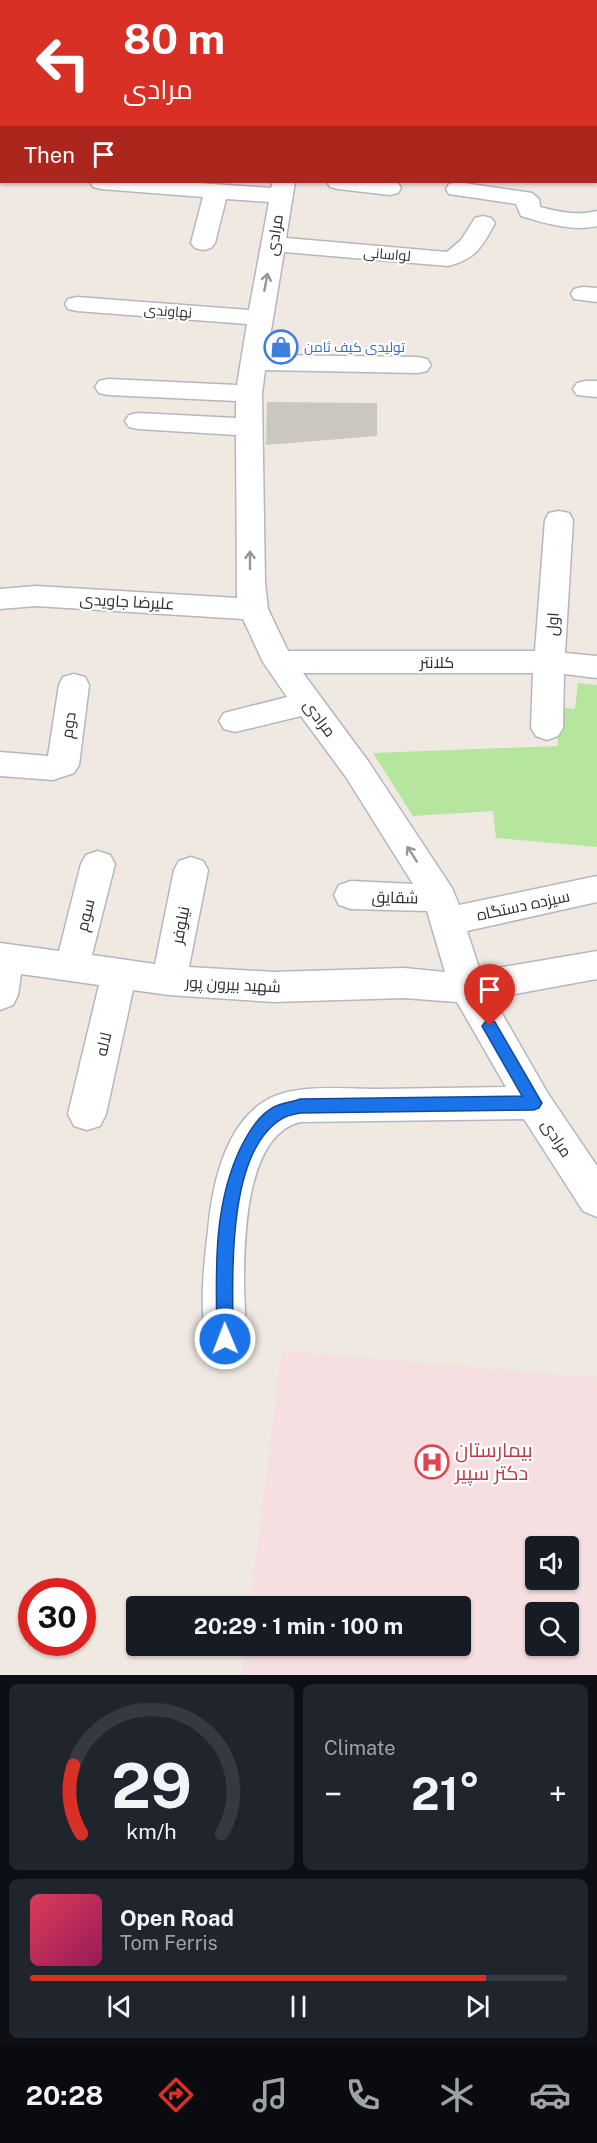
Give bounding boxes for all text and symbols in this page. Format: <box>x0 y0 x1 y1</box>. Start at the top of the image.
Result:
text: 80 m <box>123 14 225 63</box>
icon: left <box>24 24 102 102</box>
text: مرادی <box>123 73 193 105</box>
icon: arrive <box>87 138 120 171</box>
text: Then <box>24 142 75 168</box>
street label: مرادی <box>262 213 288 257</box>
street label: لواسانی <box>363 244 411 264</box>
one-way arrow <box>261 273 272 292</box>
street label: نهاوندی <box>143 301 193 321</box>
shop icon: تولیدی کیف ثامن <box>263 329 299 365</box>
place label: تولیدی کیف ثامن <box>304 339 405 355</box>
one-way arrow <box>244 550 256 570</box>
street label: علیرضا جاویدی <box>79 590 175 614</box>
street label: اول <box>542 612 564 637</box>
street label: کلانتر <box>419 653 454 672</box>
street label: مرادی <box>299 696 340 741</box>
street label: دوم <box>57 711 82 740</box>
one-way arrow <box>405 846 417 863</box>
street label: سیزده دستگاه <box>475 886 571 925</box>
street label: شقایق <box>371 888 419 908</box>
street label: سوم <box>72 897 101 934</box>
street label: نیلوفر <box>167 905 193 946</box>
pin <box>464 964 515 1026</box>
street label: شهید بیرون پور <box>184 972 281 998</box>
icon: arrive <box>473 973 506 1006</box>
street label: لاله <box>92 1030 115 1058</box>
street label: مرادی <box>536 1116 576 1161</box>
position arrow <box>193 1307 257 1371</box>
place label: بیمارستان دکتر سپیر <box>454 1438 533 1486</box>
hospital icon: بیمارستان دکتر سپیر <box>414 1444 450 1480</box>
map controls <box>525 1536 579 1656</box>
button: sound <box>525 1536 579 1590</box>
speed limit sign: 30 <box>18 1578 96 1656</box>
button: search <box>525 1602 579 1656</box>
text: 20:29 · 1 min · 100 m <box>194 1613 403 1639</box>
text: Climate <box>324 1736 396 1760</box>
text: 29 <box>111 1749 192 1822</box>
text: 21° <box>411 1767 480 1820</box>
text: − <box>324 1775 342 1813</box>
text: + <box>549 1775 567 1813</box>
text: km/h <box>126 1819 177 1844</box>
text: Open Road <box>120 1905 234 1931</box>
text: Tom Ferris <box>120 1931 218 1955</box>
icon: previous <box>103 1990 136 2023</box>
icon: pause <box>282 1990 315 2023</box>
icon: next <box>461 1990 494 2023</box>
icon: directions <box>155 2074 197 2116</box>
icon: music <box>249 2074 291 2116</box>
icon: phone <box>342 2074 384 2116</box>
icon: climate <box>436 2074 478 2116</box>
icon: car <box>529 2074 571 2116</box>
text: 20:28 <box>26 2079 103 2111</box>

